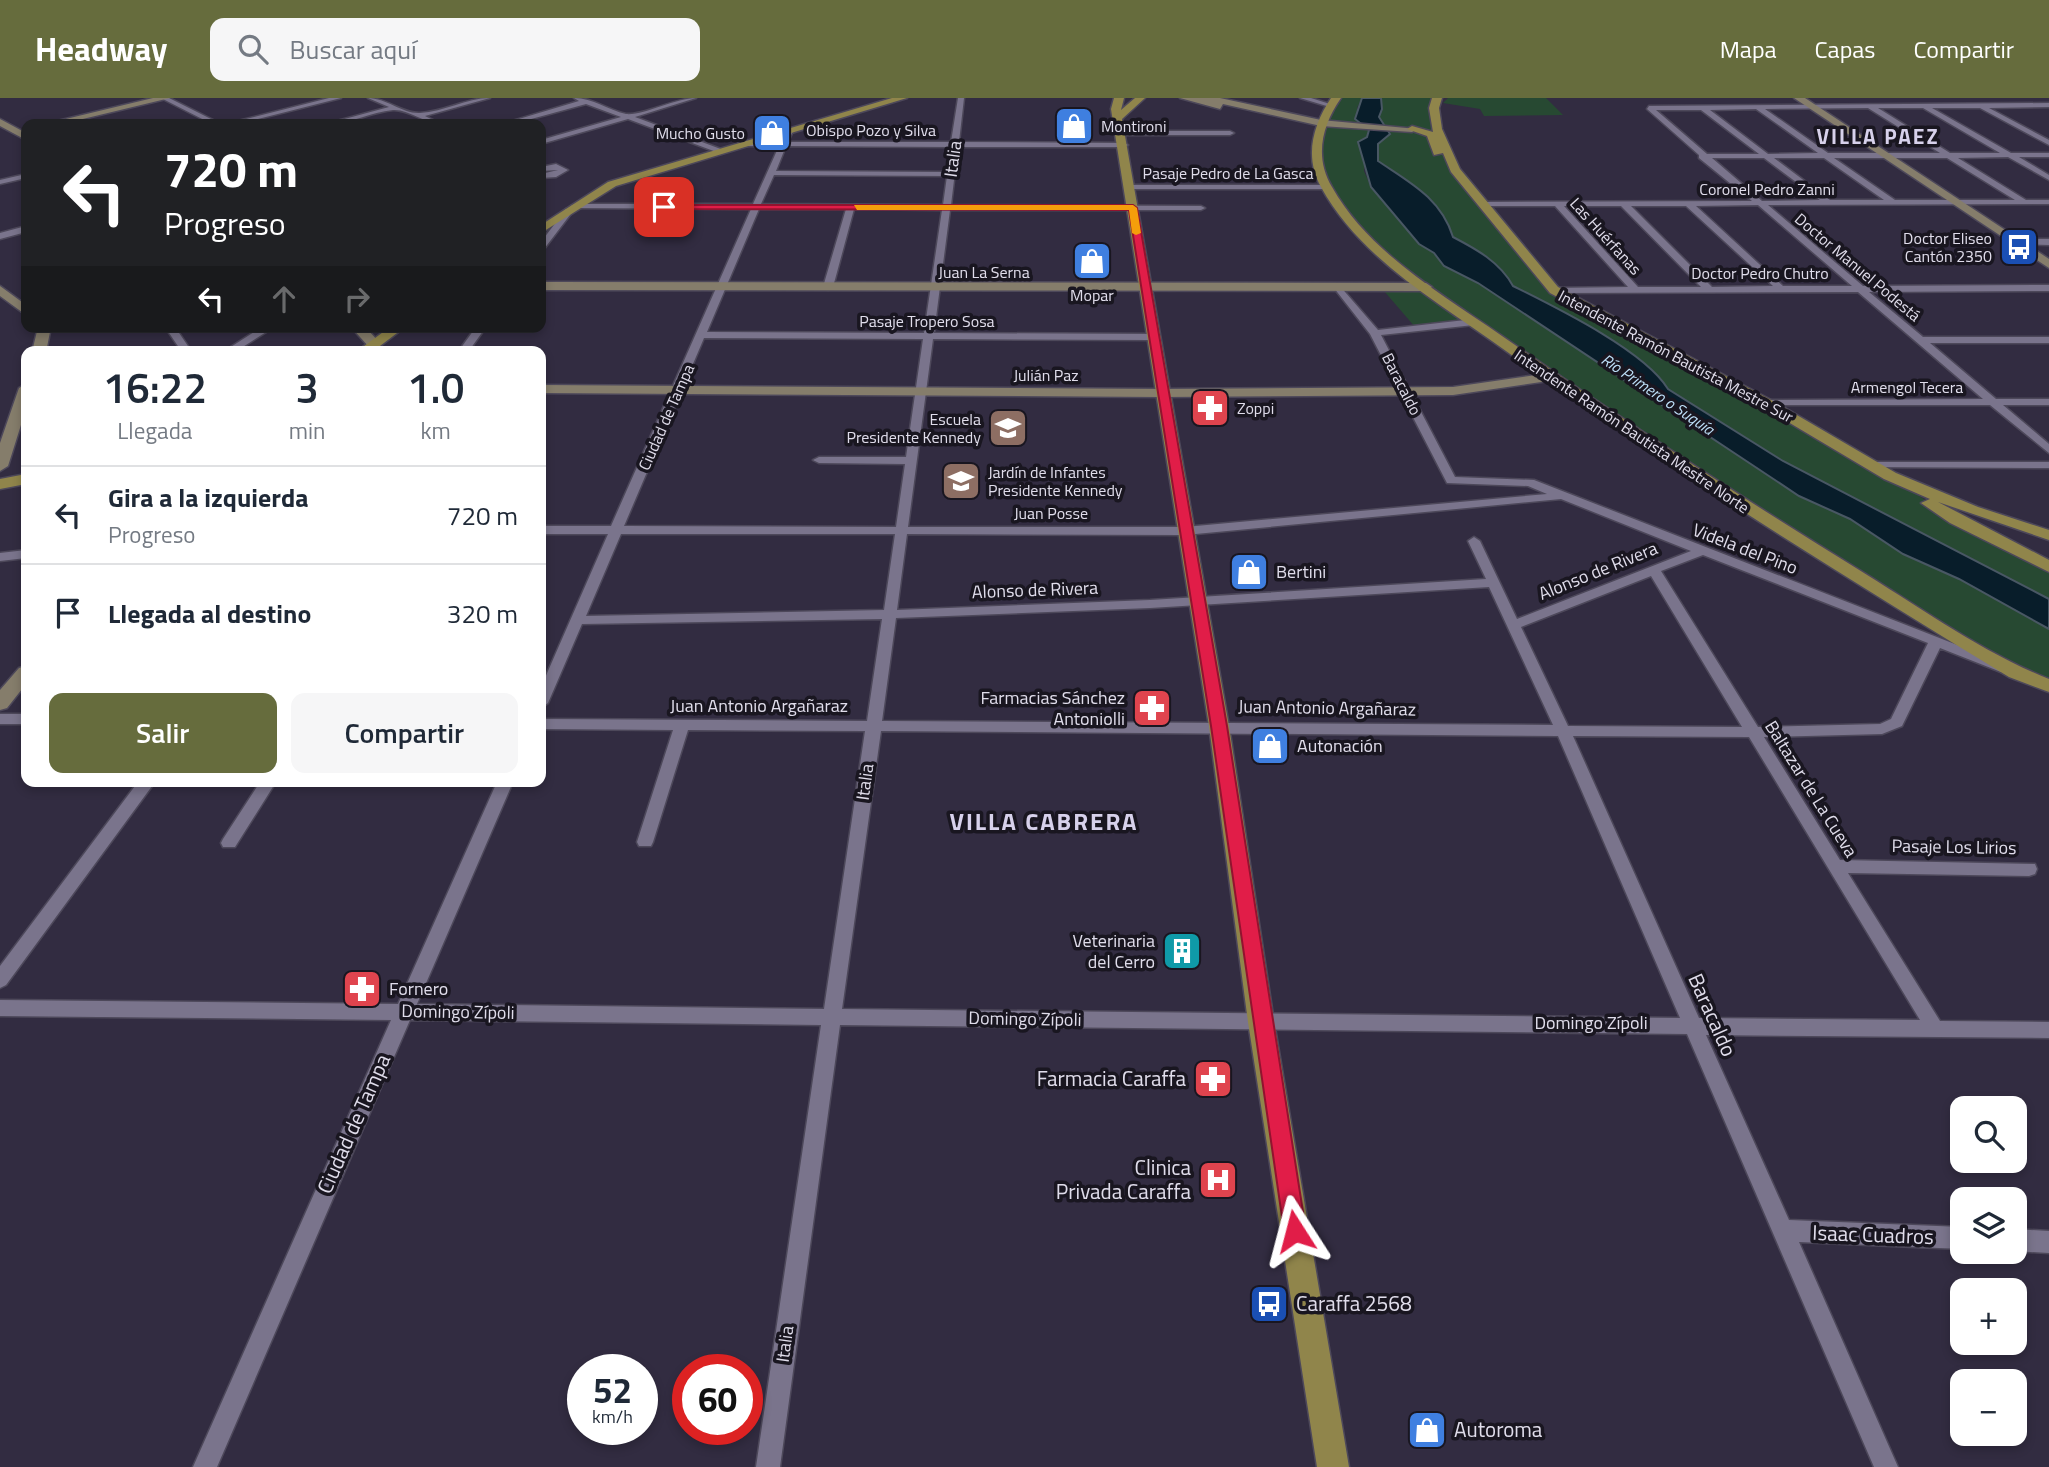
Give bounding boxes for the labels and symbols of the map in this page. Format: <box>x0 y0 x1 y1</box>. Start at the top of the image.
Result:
shop icon: Montironi <box>1053 105 1095 147</box>
shop icon: Mucho Gusto <box>751 112 793 154</box>
place label: Montironi <box>1101 114 1166 138</box>
street label: Obispo Pozo y Silva <box>806 118 936 142</box>
district label: VILLA PAEZ <box>1816 120 1940 152</box>
place label: Mucho Gusto <box>656 121 745 145</box>
street label: Italia <box>937 139 968 179</box>
street label: Pasaje Pedro de La Gasca <box>1143 161 1313 185</box>
pin <box>634 177 694 237</box>
street label: Coronel Pedro Zanni <box>1699 177 1835 201</box>
street label: Las Huérfanas <box>1565 192 1647 280</box>
street label: Doctor Manuel Podestá <box>1790 207 1926 327</box>
place label: Doctor Eliseo Cantón 2350 <box>1903 226 1992 268</box>
bus stop icon: Doctor Eliseo Cantón 2350 <box>1998 226 2040 268</box>
shop icon: Mopar <box>1071 240 1113 282</box>
street label: Juan La Serna <box>938 260 1030 284</box>
street label: Doctor Pedro Chutro <box>1691 261 1829 285</box>
place label: Mopar <box>1070 283 1114 307</box>
street label: Intendente Ramón Bautista Mestre Sur <box>1554 284 1798 429</box>
street label: Pasaje Tropero Sosa <box>859 309 995 333</box>
street label: Intendente Ramón Bautista Mestre Norte <box>1510 343 1754 519</box>
water label: Río Primero o Suquía <box>1597 347 1720 441</box>
street label: Baracaldo <box>1376 349 1428 419</box>
street label: Ciudad de Tampa <box>632 360 700 474</box>
street label: Julián Paz <box>1013 363 1079 387</box>
street label: Armengol Tecera <box>1851 375 1963 399</box>
pharmacy icon: Zoppi <box>1189 387 1231 429</box>
place label: Zoppi <box>1237 396 1274 420</box>
place label: Escuela Presidente Kennedy <box>846 407 981 449</box>
school or university icon: Escuela Presidente Kennedy <box>987 407 1029 449</box>
school or university icon: Jardín de Infantes Presidente Kennedy <box>940 460 982 502</box>
place label: Jardín de Infantes Presidente Kennedy <box>988 460 1123 502</box>
street label: Juan Posse <box>1014 501 1088 525</box>
street label: Videla del Pino <box>1689 516 1802 581</box>
street label: Alonso de Rivera <box>1534 534 1661 607</box>
shop icon: Bertini <box>1228 551 1270 593</box>
place label: Bertini <box>1276 558 1326 585</box>
street label: Alonso de Rivera <box>971 574 1099 605</box>
place label: Farmacias Sánchez Antoniolli <box>980 684 1125 732</box>
pharmacy icon: Farmacias Sánchez Antoniolli <box>1131 687 1173 729</box>
street label: Juan Antonio Argañaraz <box>670 692 848 719</box>
street label: Juan Antonio Argañaraz <box>1238 692 1416 723</box>
street label: Baltazar de La Cueva <box>1758 715 1864 862</box>
shop icon: Autonación <box>1249 725 1291 767</box>
place label: Autonación <box>1297 732 1383 759</box>
street label: Italia <box>849 762 880 802</box>
district label: VILLA CABRERA <box>949 803 1139 839</box>
street label: Pasaje Los Lirios <box>1891 832 2017 861</box>
place label: Veterinaria del Cerro <box>1073 927 1155 975</box>
building icon: Veterinaria del Cerro <box>1161 930 1203 972</box>
pharmacy icon: Fornero <box>341 968 383 1010</box>
street label: Baracaldo <box>1680 968 1745 1061</box>
place label: Fornero <box>389 975 448 1002</box>
street label: Domingo Zípoli <box>401 997 515 1026</box>
street label: Domingo Zípoli <box>968 1004 1082 1033</box>
street label: Domingo Zípoli <box>1534 1009 1648 1036</box>
street label: Ciudad de Tampa <box>308 1048 398 1198</box>
pharmacy icon: Farmacia Caraffa <box>1192 1058 1234 1100</box>
place label: Farmacia Caraffa <box>1037 1062 1186 1094</box>
place label: Clinica Privada Caraffa <box>1056 1151 1191 1207</box>
hospital icon: Clinica Privada Caraffa <box>1197 1159 1239 1201</box>
position arrow <box>1258 1194 1332 1268</box>
street label: Isaac Cuadros <box>1812 1216 1934 1252</box>
bus stop icon: Caraffa 2568 <box>1248 1283 1290 1325</box>
place label: Caraffa 2568 <box>1296 1287 1412 1319</box>
street label: Italia <box>769 1324 800 1364</box>
speed limit sign: 60 <box>672 1354 763 1445</box>
shop icon: Autoroma <box>1406 1409 1448 1451</box>
place label: Autoroma <box>1454 1413 1543 1445</box>

